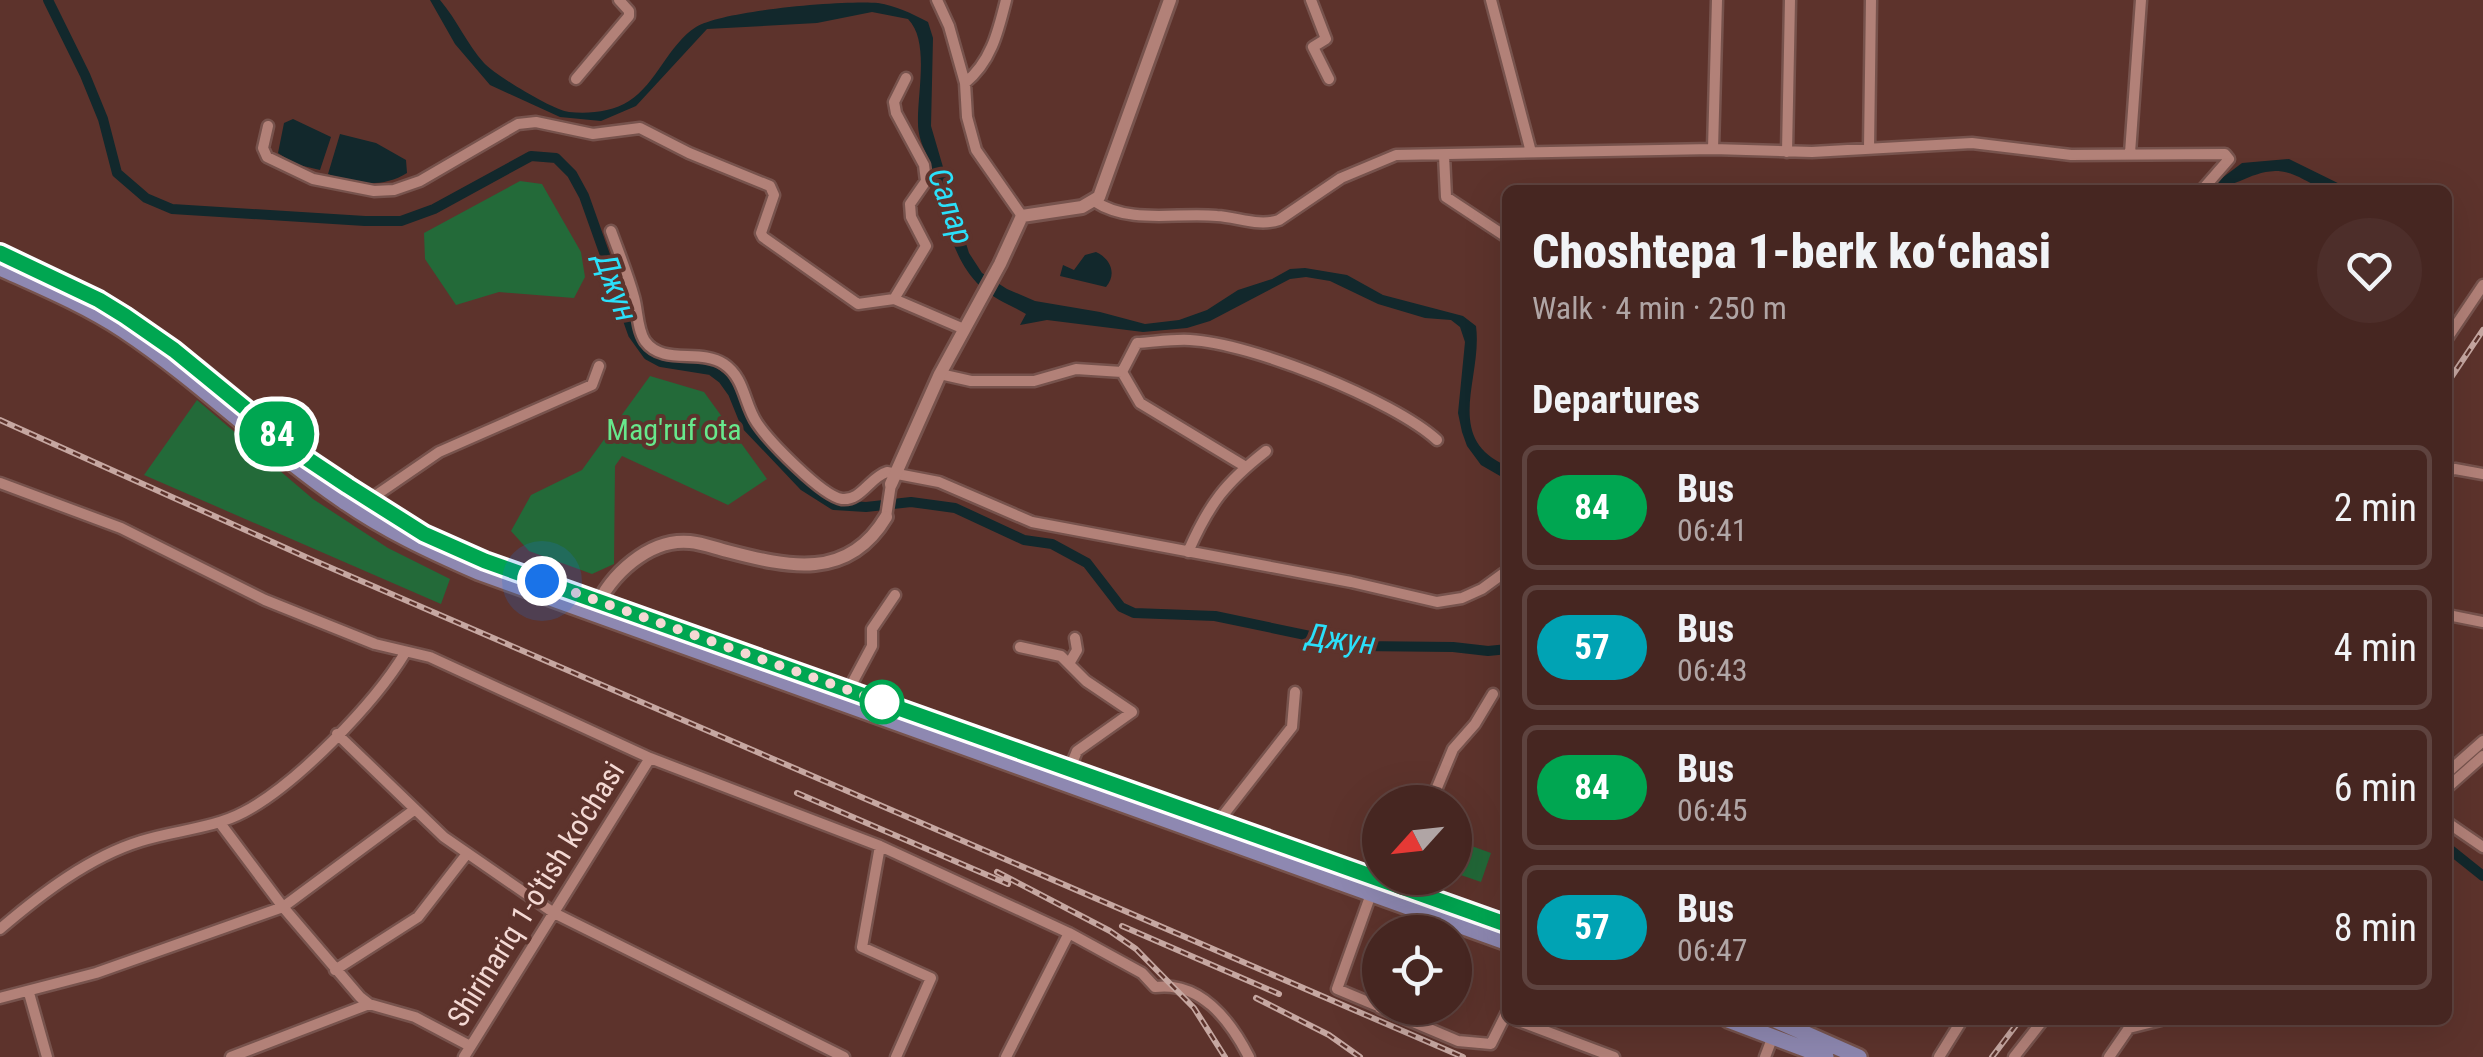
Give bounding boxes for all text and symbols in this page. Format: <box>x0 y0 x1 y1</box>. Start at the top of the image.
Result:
water label: Салар <box>920 163 982 249</box>
button: heart <box>2317 218 2422 323</box>
text: Choshtepa 1-berk koʻchasi <box>1532 223 2051 280</box>
water label: Джун <box>586 246 646 326</box>
text: Walk · 4 min · 250 m <box>1532 289 1787 327</box>
text: Departures <box>1532 378 1700 422</box>
line badge: 84 <box>232 402 322 466</box>
park label: Mag'ruf ota <box>606 412 742 447</box>
text: 84 <box>259 414 295 455</box>
text: Bus <box>1677 467 1734 511</box>
text: 2 min <box>2334 486 2417 530</box>
text: 84 <box>1574 487 1610 528</box>
text: 06:41 <box>1677 511 1748 549</box>
your location <box>517 556 567 606</box>
text: Bus <box>1677 607 1734 651</box>
water label: Джун <box>1302 615 1378 663</box>
text: 4 min <box>2334 626 2417 670</box>
text: 57 <box>1574 627 1610 668</box>
text: 06:43 <box>1677 651 1748 689</box>
unlabelled marker <box>861 681 903 723</box>
text: Bus <box>1677 747 1734 791</box>
street label: Shirinariq 1-o'tish ko'chasi <box>440 755 631 1033</box>
text: 6 min <box>2334 766 2417 810</box>
text: 84 <box>1574 767 1610 808</box>
north arrow <box>1362 785 1472 895</box>
map controls <box>1362 785 1472 1025</box>
text: 06:45 <box>1677 791 1748 829</box>
text: Bus <box>1677 887 1734 931</box>
text: 8 min <box>2334 906 2417 950</box>
text: 57 <box>1574 907 1610 948</box>
button: locate <box>1362 915 1472 1025</box>
text: 06:47 <box>1677 931 1748 969</box>

